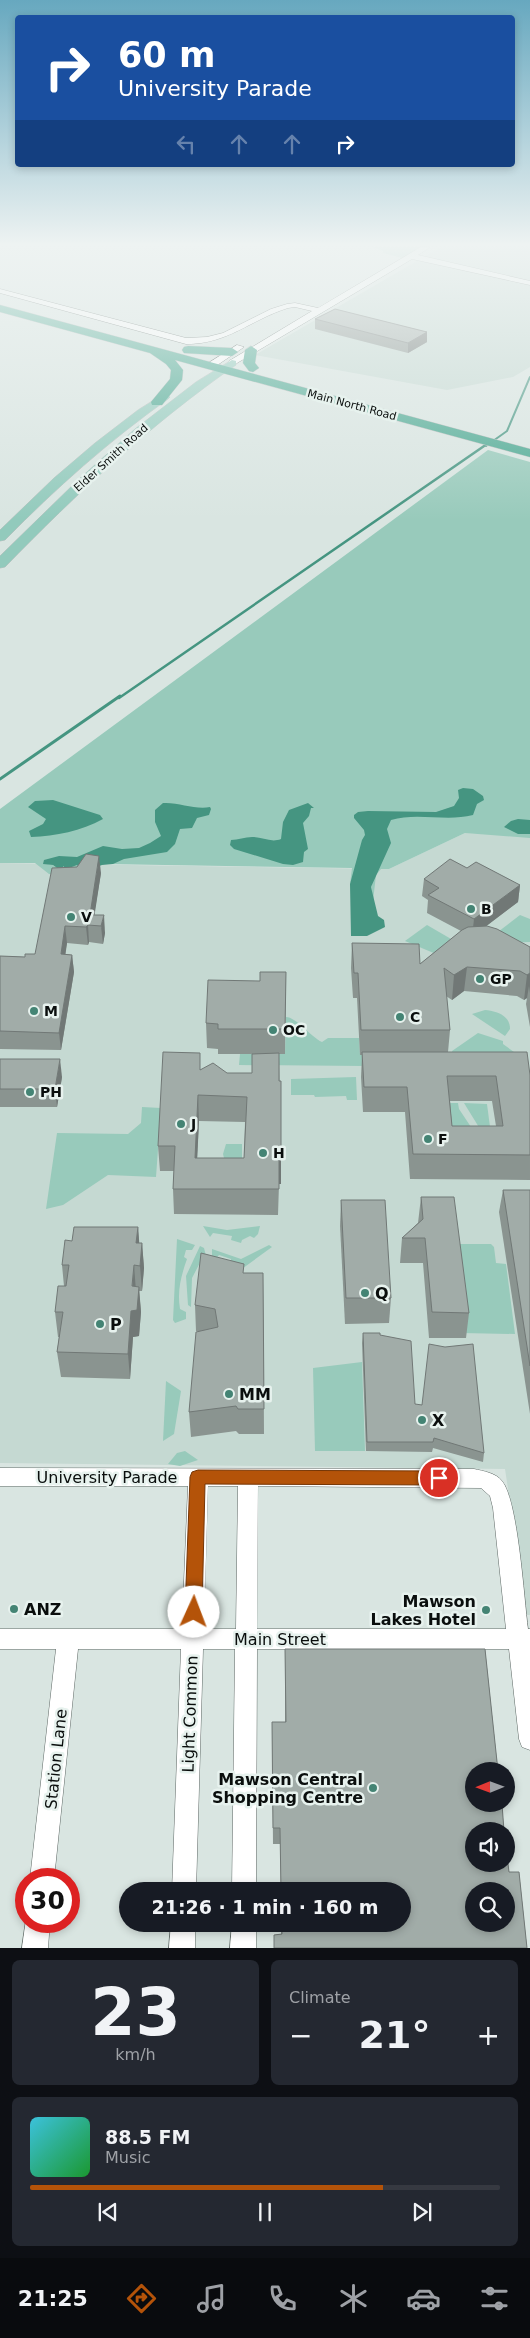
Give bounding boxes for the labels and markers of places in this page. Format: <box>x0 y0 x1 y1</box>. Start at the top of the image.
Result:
place label: B <box>481 901 492 917</box>
marker: B <box>465 903 477 915</box>
place label: V <box>81 909 92 925</box>
marker: V <box>65 911 77 923</box>
place label: GP <box>490 971 512 987</box>
marker: GP <box>474 973 486 985</box>
place label: M <box>44 1003 58 1019</box>
marker: M <box>28 1005 40 1017</box>
place label: C <box>410 1009 420 1025</box>
marker: C <box>394 1011 406 1023</box>
place label: OC <box>283 1022 305 1038</box>
marker: OC <box>267 1024 279 1036</box>
place label: PH <box>40 1084 62 1100</box>
marker: PH <box>24 1086 36 1098</box>
place label: J <box>190 1116 196 1132</box>
marker: J <box>175 1118 187 1130</box>
place label: F <box>438 1131 448 1147</box>
marker: F <box>422 1133 434 1145</box>
place label: H <box>273 1145 285 1161</box>
marker: H <box>257 1147 269 1159</box>
place label: Q <box>375 1284 389 1303</box>
marker: Q <box>359 1287 371 1299</box>
place label: P <box>110 1315 122 1334</box>
marker: P <box>94 1318 106 1330</box>
place label: MM <box>239 1385 271 1404</box>
marker: MM <box>223 1388 235 1400</box>
place label: X <box>432 1411 445 1430</box>
marker: X <box>416 1414 428 1426</box>
pin <box>418 1457 460 1499</box>
place label: Mawson Lakes Hotel <box>370 1592 476 1629</box>
place label: ANZ <box>24 1600 61 1619</box>
marker: ANZ <box>8 1603 20 1615</box>
marker: Mawson Lakes Hotel <box>480 1604 492 1616</box>
place label: Mawson Central Shopping Centre <box>212 1770 363 1807</box>
marker: Mawson Central Shopping Centre <box>367 1782 379 1794</box>

